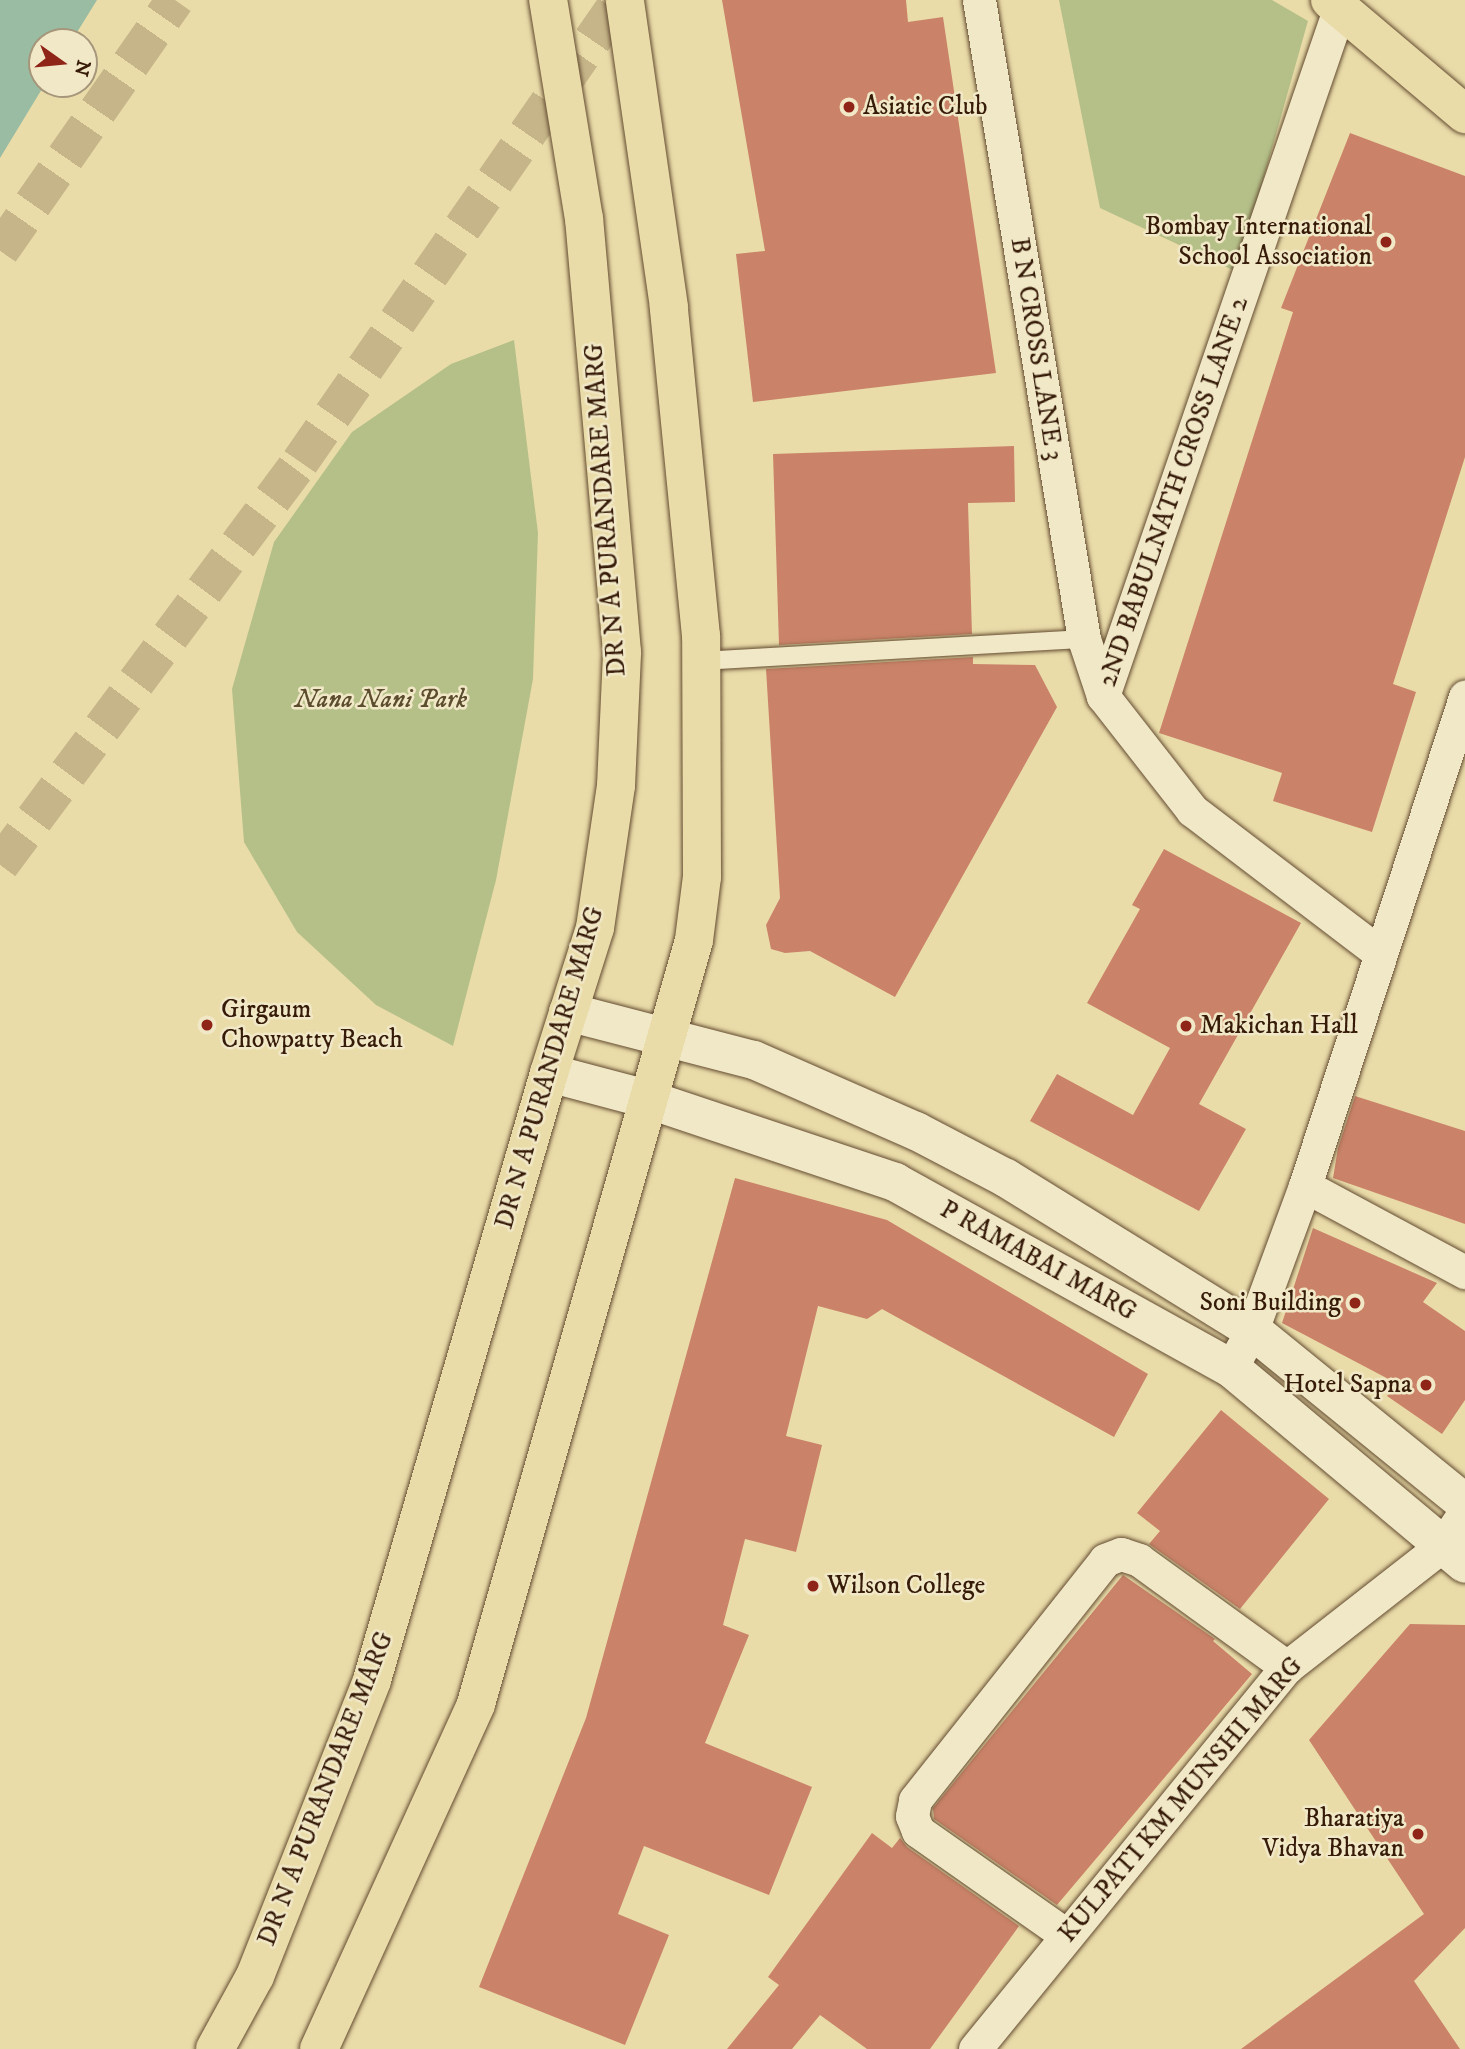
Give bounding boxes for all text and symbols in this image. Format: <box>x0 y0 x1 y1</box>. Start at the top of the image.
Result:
north arrow <box>28 28 98 98</box>
text: N <box>69 58 95 79</box>
place label: Asiatic Club <box>863 91 988 123</box>
marker: Asiatic Club <box>841 99 857 115</box>
place label: Bombay International School Association <box>1145 211 1372 272</box>
marker: Bombay International School Association <box>1378 234 1394 250</box>
street label: B N CROSS LANE 3 <box>1003 235 1069 463</box>
street label: 2ND BABULNATH CROSS LANE 2 <box>1092 293 1256 691</box>
street label: DR N A PURANDARE MARG <box>579 342 633 678</box>
park label: Nana Nani Park <box>295 684 467 716</box>
street label: DR N A PURANDARE MARG <box>489 903 611 1233</box>
place label: Girgaum Chowpatty Beach <box>221 994 403 1056</box>
place label: Makichan Hall <box>1200 1010 1358 1042</box>
marker: Girgaum Chowpatty Beach <box>199 1017 215 1033</box>
marker: Makichan Hall <box>1178 1018 1194 1034</box>
street label: P RAMABAI MARG <box>934 1194 1142 1328</box>
place label: Soni Building <box>1199 1287 1341 1319</box>
marker: Soni Building <box>1347 1295 1363 1311</box>
place label: Hotel Sapna <box>1283 1369 1412 1401</box>
marker: Hotel Sapna <box>1418 1377 1434 1393</box>
place label: Wilson College <box>827 1570 985 1602</box>
marker: Wilson College <box>805 1578 821 1594</box>
street label: DR N A PURANDARE MARG <box>252 1628 400 1950</box>
street label: KULPATI KM MUNSHI MARG <box>1052 1651 1310 1949</box>
place label: Bharatiya Vidya Bhavan <box>1262 1803 1404 1864</box>
marker: Bharatiya Vidya Bhavan <box>1410 1826 1426 1842</box>

